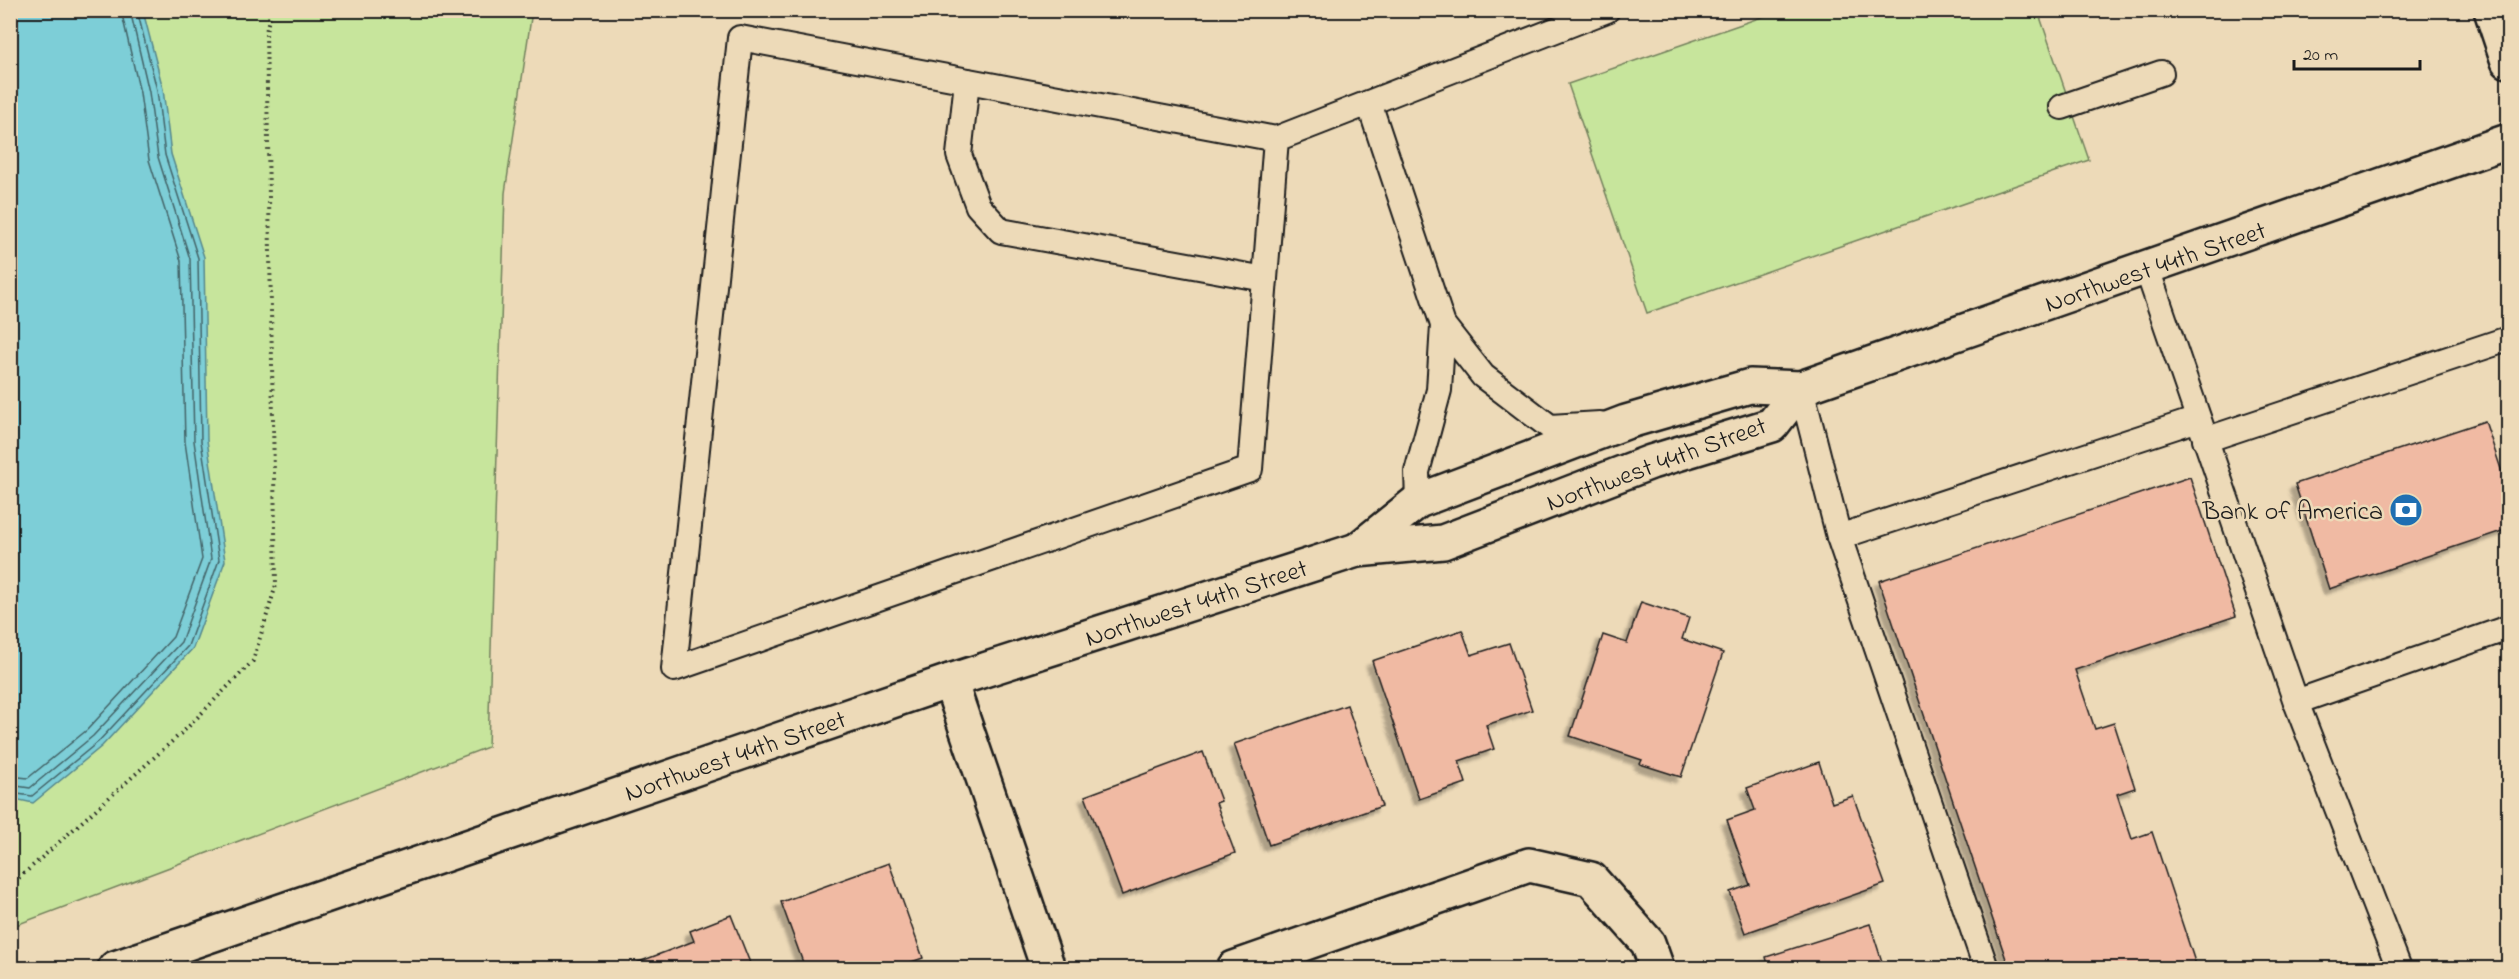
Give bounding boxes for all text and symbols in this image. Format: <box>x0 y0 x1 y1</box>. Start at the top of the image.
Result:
scale bar <box>2294 33 2420 71</box>
text: 20 m <box>2303 43 2338 69</box>
street label: Northwest 44th Street <box>2040 213 2272 325</box>
street label: Northwest 44th Street <box>1542 408 1773 523</box>
bank icon: Bank of America <box>2388 492 2424 528</box>
place label: Bank of America <box>2202 494 2383 532</box>
street label: Northwest 44th Street <box>1081 551 1313 659</box>
street label: Northwest 44th Street <box>620 702 852 814</box>

